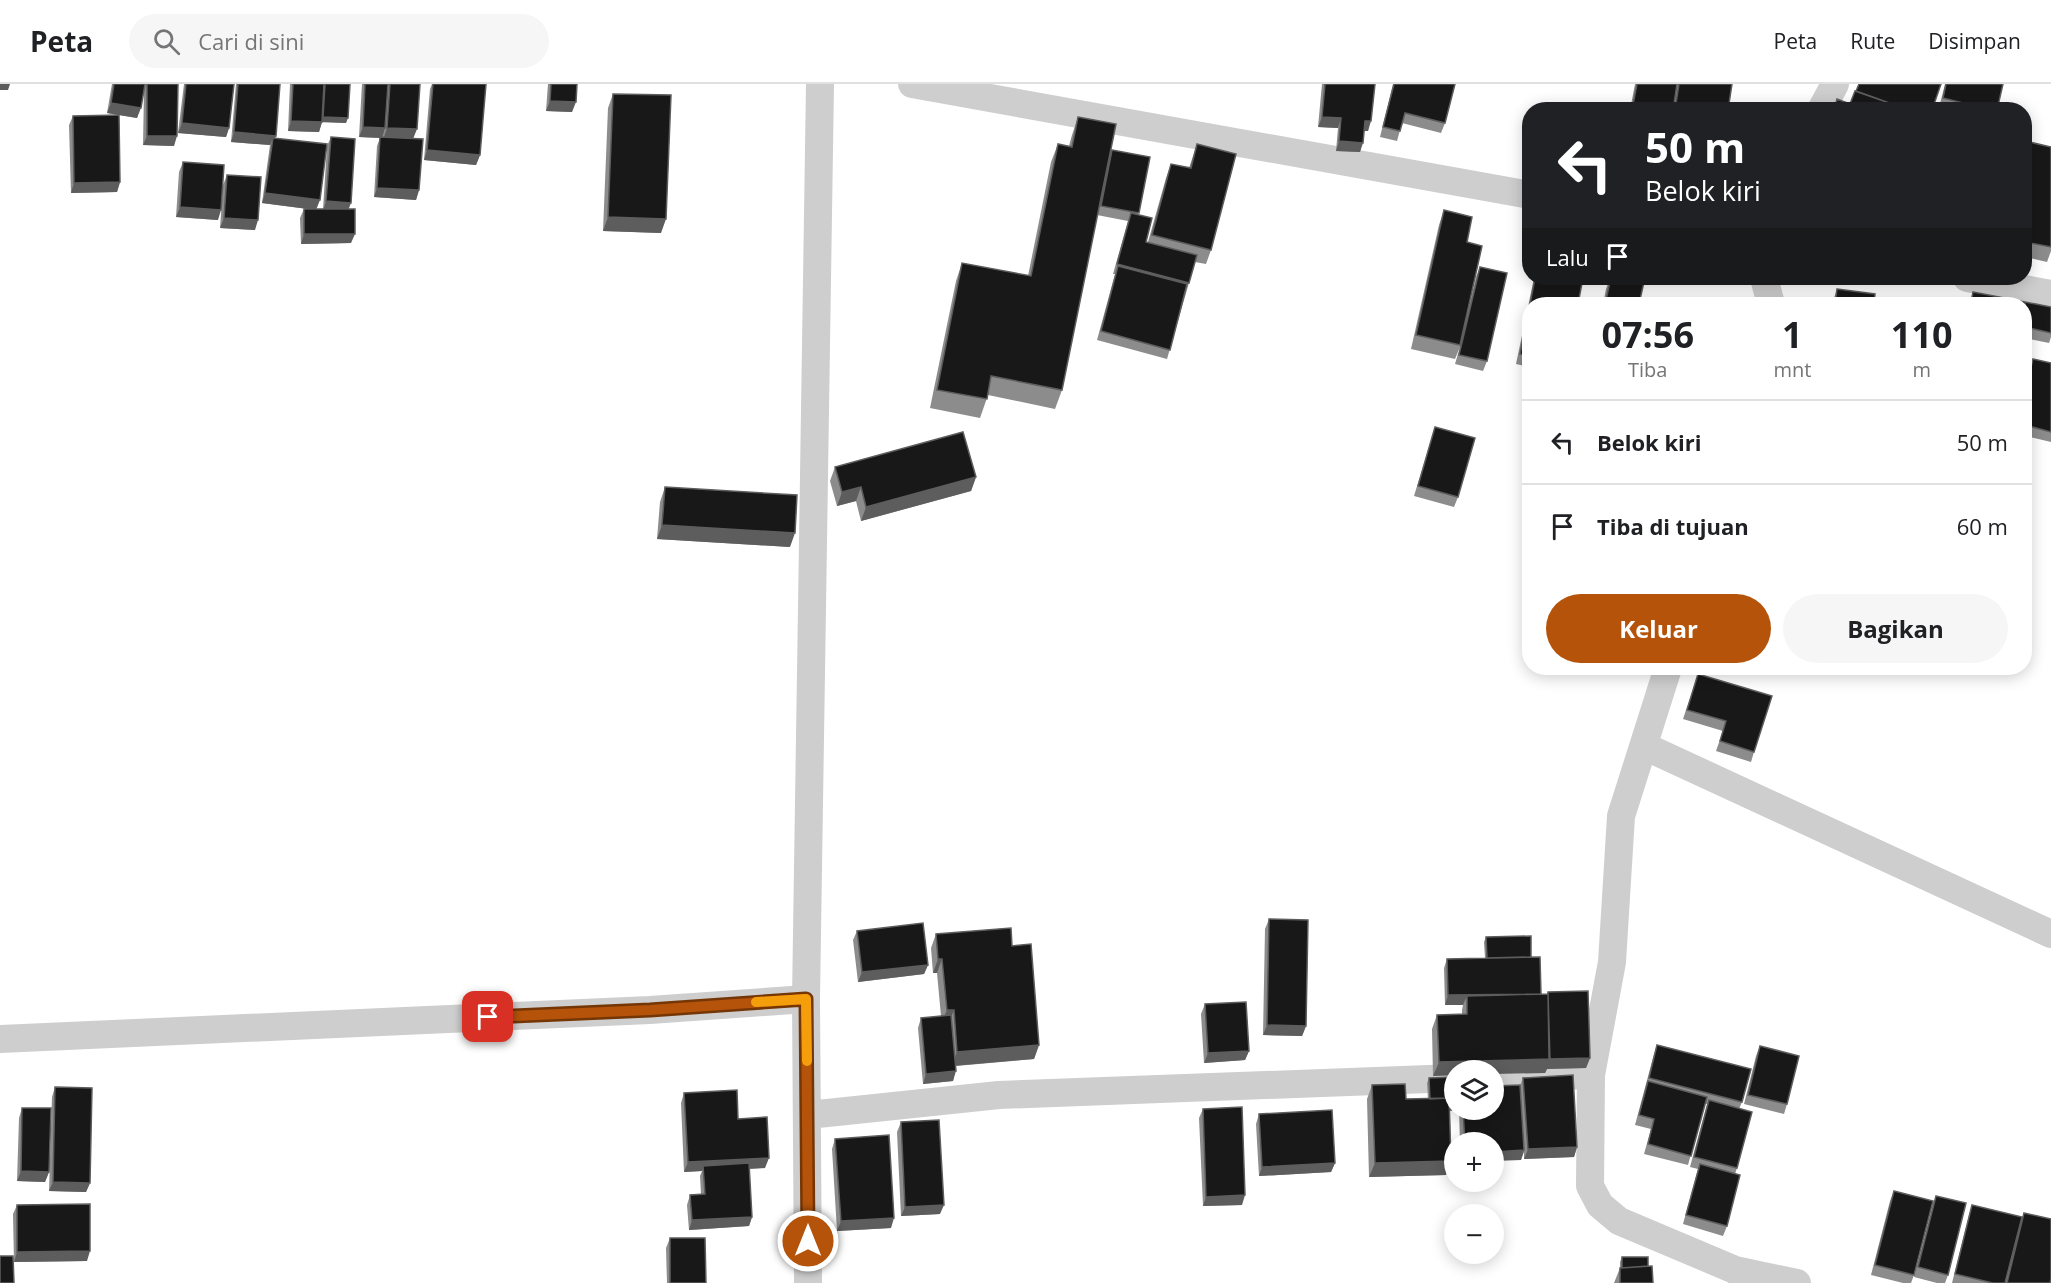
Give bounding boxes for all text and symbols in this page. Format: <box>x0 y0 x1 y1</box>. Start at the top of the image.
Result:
search box <box>129 14 549 68</box>
text: Peta <box>30 22 93 60</box>
icon: search <box>150 25 183 58</box>
text: Cari di sini <box>198 26 304 56</box>
text: Peta <box>1774 27 1817 55</box>
text: Rute <box>1850 27 1895 55</box>
text: Disimpan <box>1928 27 2021 55</box>
text: 50 m <box>1645 118 1745 175</box>
icon: left <box>1546 126 1624 204</box>
text: Belok kiri <box>1645 172 1761 209</box>
icon: arrive <box>1601 240 1634 273</box>
text: Lalu <box>1546 242 1589 272</box>
text: 07:56 <box>1601 310 1694 359</box>
text: 1 <box>1782 310 1803 359</box>
text: 110 <box>1891 310 1953 359</box>
text: Tiba <box>1628 356 1667 383</box>
text: mnt <box>1773 356 1811 383</box>
text: m <box>1912 356 1931 383</box>
icon: left <box>1546 426 1579 459</box>
text: Belok kiri <box>1597 427 1702 457</box>
text: 50 m <box>1957 427 2008 457</box>
icon: arrive <box>1546 510 1579 543</box>
text: Tiba di tujuan <box>1597 511 1749 541</box>
text: 60 m <box>1957 511 2008 541</box>
button: Keluar <box>1546 594 1771 663</box>
button: Bagikan <box>1783 594 2008 663</box>
pin <box>462 991 513 1042</box>
icon: arrive <box>471 1000 504 1033</box>
map controls <box>1444 1060 1504 1264</box>
button: layers <box>1444 1060 1504 1120</box>
button: + <box>1444 1132 1504 1192</box>
button: − <box>1444 1204 1504 1264</box>
position arrow <box>776 1209 840 1273</box>

